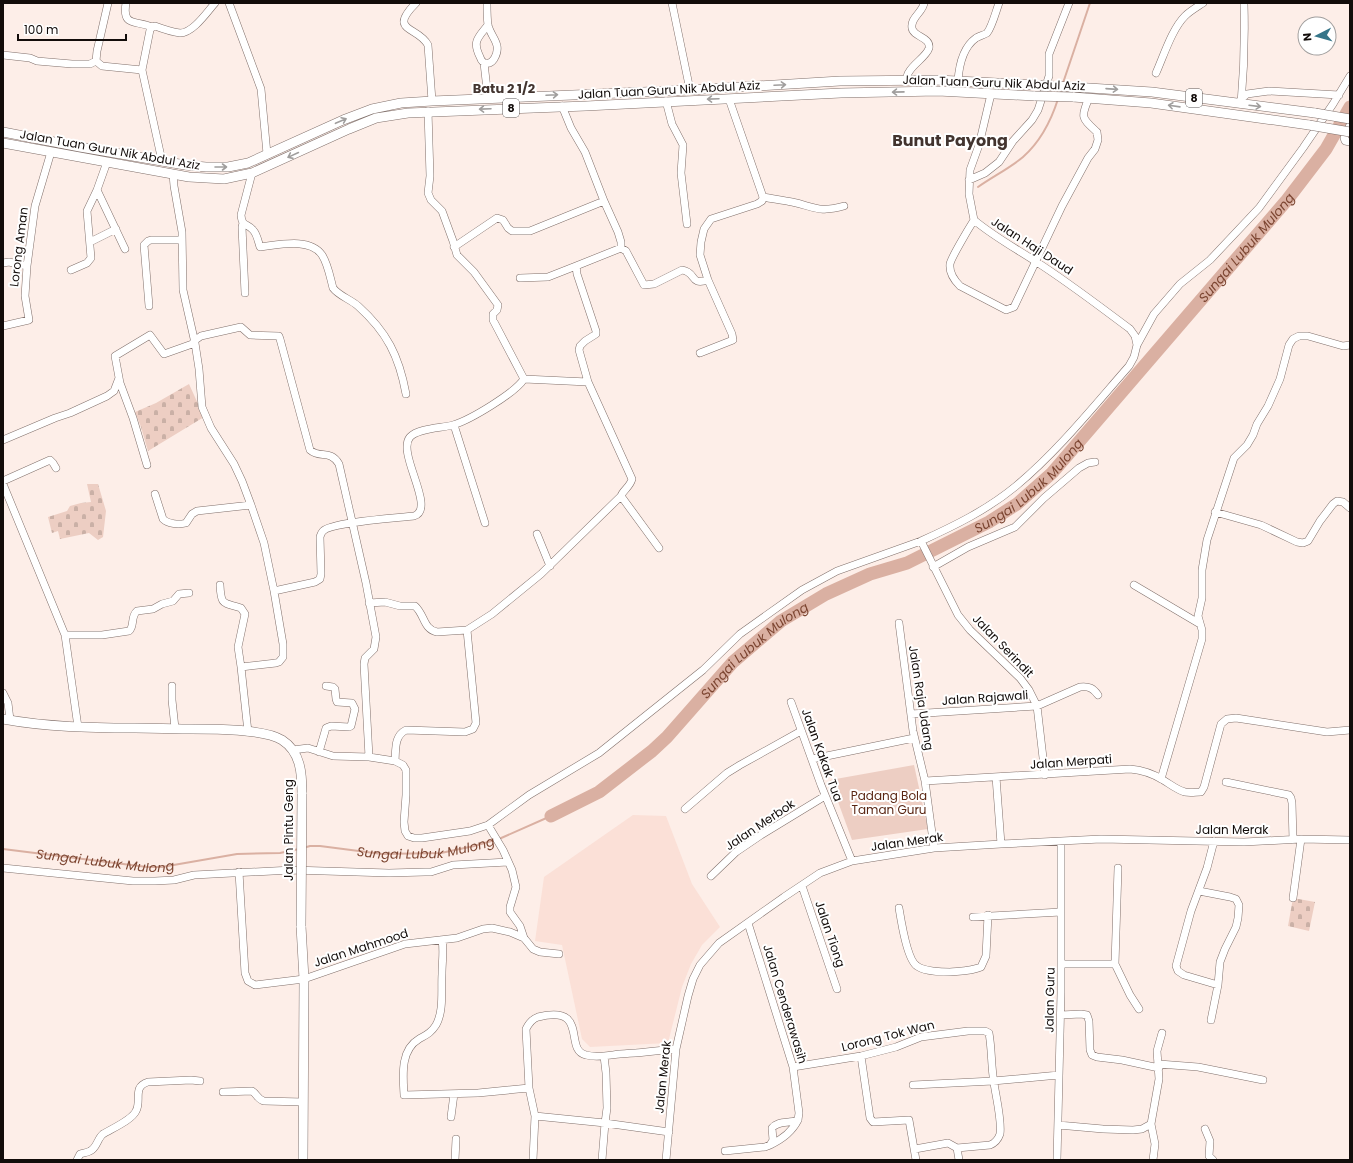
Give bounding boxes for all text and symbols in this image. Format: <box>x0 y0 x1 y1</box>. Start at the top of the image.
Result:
scale bar <box>18 16 126 42</box>
north arrow <box>1297 16 1337 56</box>
text: 100 m <box>24 21 58 38</box>
text: N <box>1299 32 1315 42</box>
street label: Jalan Tuan Guru Nik Abdul Aziz <box>902 71 1086 94</box>
street label: Jalan Tuan Guru Nik Abdul Aziz <box>577 76 761 103</box>
district label: Batu 2 1/2 <box>473 79 536 98</box>
one-way arrow <box>773 82 786 89</box>
one-way arrow <box>1105 86 1118 93</box>
one-way arrow <box>892 88 905 96</box>
road number: 8 <box>1186 89 1202 107</box>
one-way arrow <box>545 92 558 99</box>
one-way arrow <box>707 96 720 103</box>
road number: 8 <box>503 99 519 117</box>
one-way arrow <box>1168 102 1181 110</box>
one-way arrow <box>1248 102 1261 110</box>
one-way arrow <box>479 105 492 113</box>
one-way arrow <box>335 117 347 124</box>
street label: Jalan Tuan Guru Nik Abdul Aziz <box>19 125 202 174</box>
district label: Bunut Payong <box>892 129 1008 152</box>
one-way arrow <box>288 152 300 159</box>
one-way arrow <box>214 163 227 171</box>
water label: Sungai Lubuk Mulong <box>1194 189 1299 307</box>
street label: Lorong Aman <box>5 206 32 288</box>
street label: Jalan Haji Daud <box>988 213 1076 278</box>
water label: Sungai Lubuk Mulong <box>971 434 1088 538</box>
water label: Sungai Lubuk Mulong <box>696 598 812 703</box>
street label: Jalan Serindit <box>969 610 1038 681</box>
street label: Jalan Raja Udang <box>905 644 938 752</box>
street label: Jalan Rajawali <box>941 686 1029 709</box>
street label: Jalan Kakak Tua <box>798 706 847 804</box>
street label: Jalan Merpati <box>1029 750 1113 773</box>
street label: Jalan Pintu Geng <box>280 779 297 881</box>
park label: Padang Bola Taman Guru <box>851 787 927 818</box>
street label: Jalan Merbok <box>722 795 799 854</box>
street label: Jalan Merak <box>1196 821 1269 838</box>
street label: Jalan Merak <box>870 828 945 855</box>
water label: Sungai Lubuk Mulong <box>356 832 497 864</box>
water label: Sungai Lubuk Mulong <box>35 844 176 877</box>
street label: Jalan Tiong <box>811 898 850 969</box>
street label: Jalan Mahmood <box>311 924 410 971</box>
street label: Jalan Cenderawasih <box>759 942 812 1066</box>
street label: Jalan Guru <box>1040 967 1059 1033</box>
street label: Lorong Tok Wan <box>840 1016 936 1055</box>
street label: Jalan Merak <box>650 1039 675 1114</box>

